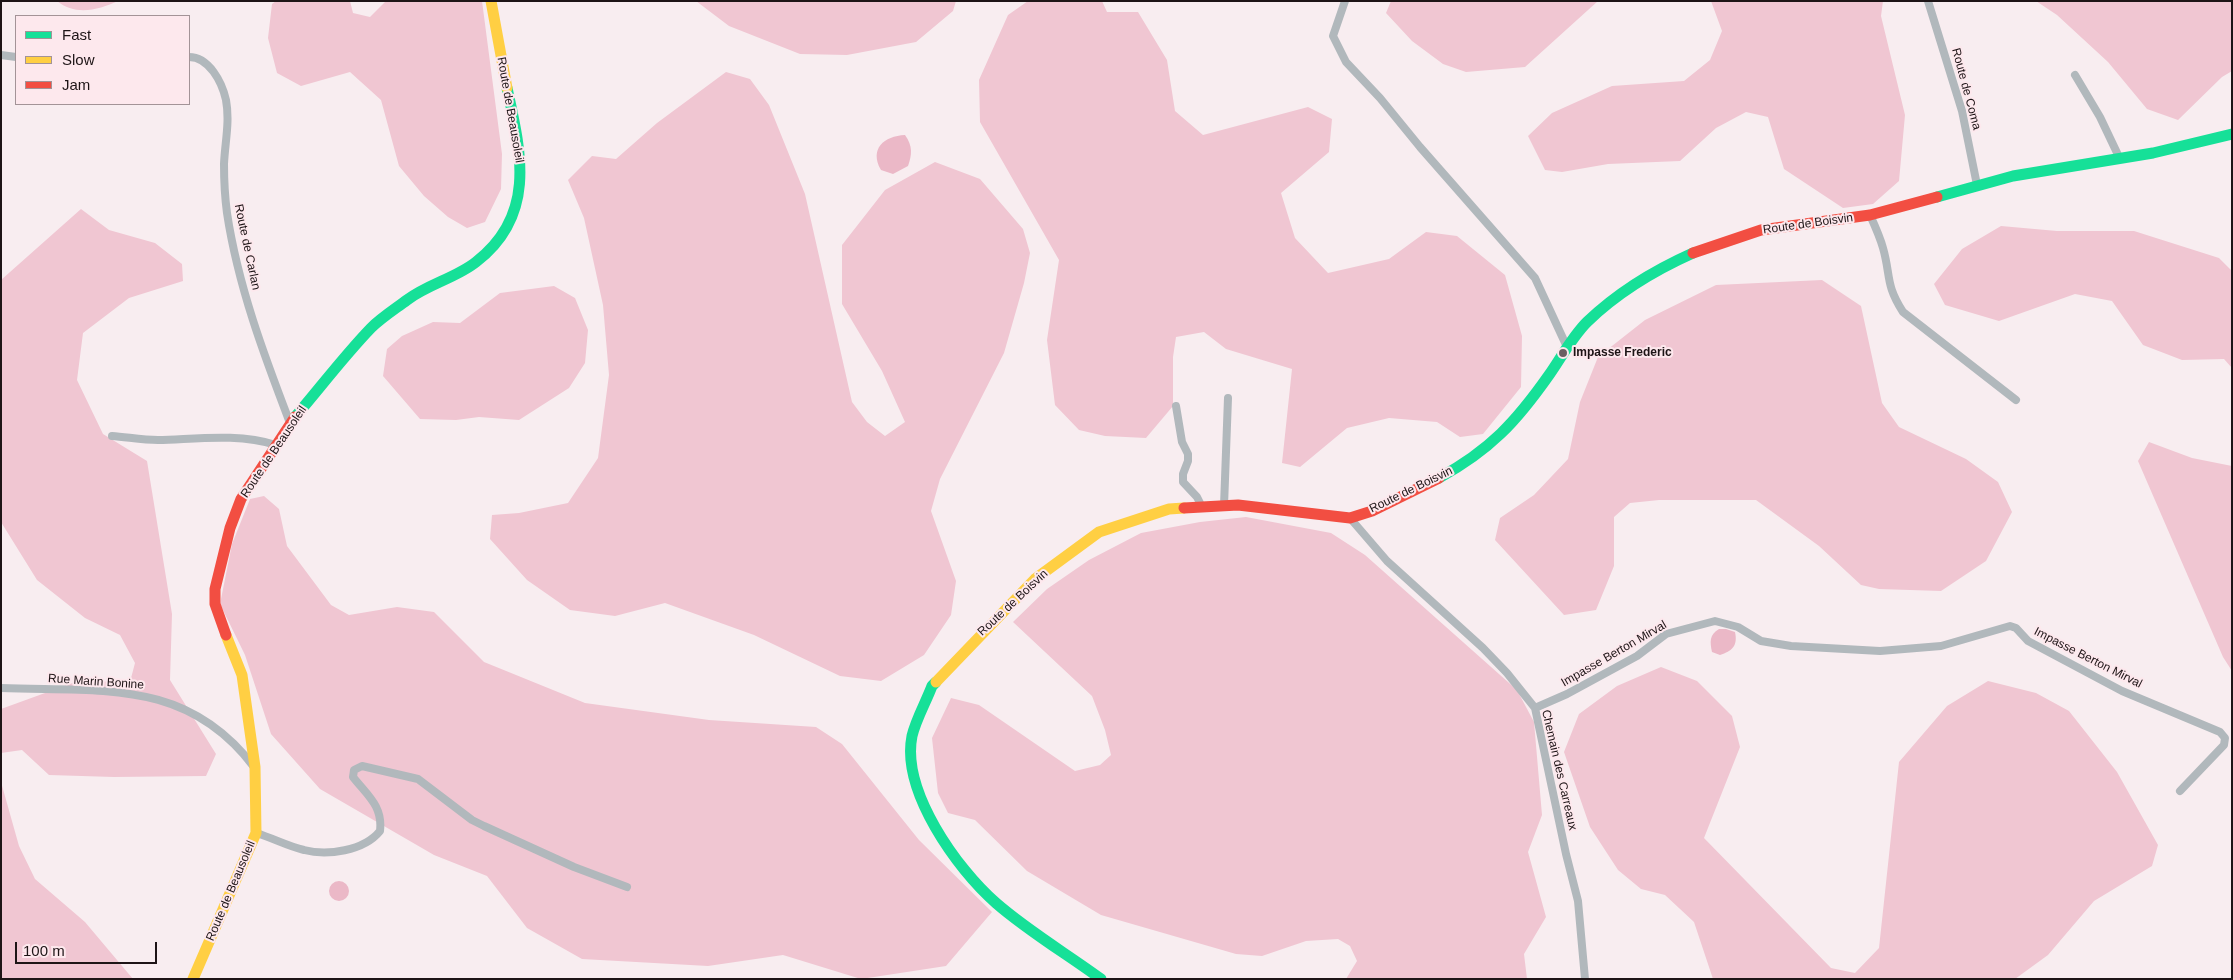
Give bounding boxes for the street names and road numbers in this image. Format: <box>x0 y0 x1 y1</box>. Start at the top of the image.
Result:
street label: Route de Coma <box>1948 47 1984 131</box>
street label: Route de Beausoleil <box>494 56 526 164</box>
street label: Route de Carlan <box>231 203 263 291</box>
street label: Route de Boisvin <box>1762 211 1854 237</box>
street label: Route de Beausoleil <box>238 403 310 501</box>
street label: Route de Boisvin <box>1367 464 1455 516</box>
street label: Route de Boisvin <box>975 567 1051 639</box>
street label: Impasse Berton Mirval <box>1559 618 1669 690</box>
street label: Impasse Berton Mirval <box>2032 624 2144 692</box>
street label: Rue Marin Bonine <box>48 671 144 693</box>
street label: Chemain des Carreaux <box>1538 708 1580 832</box>
street label: Route de Beausoleil <box>203 839 259 943</box>

